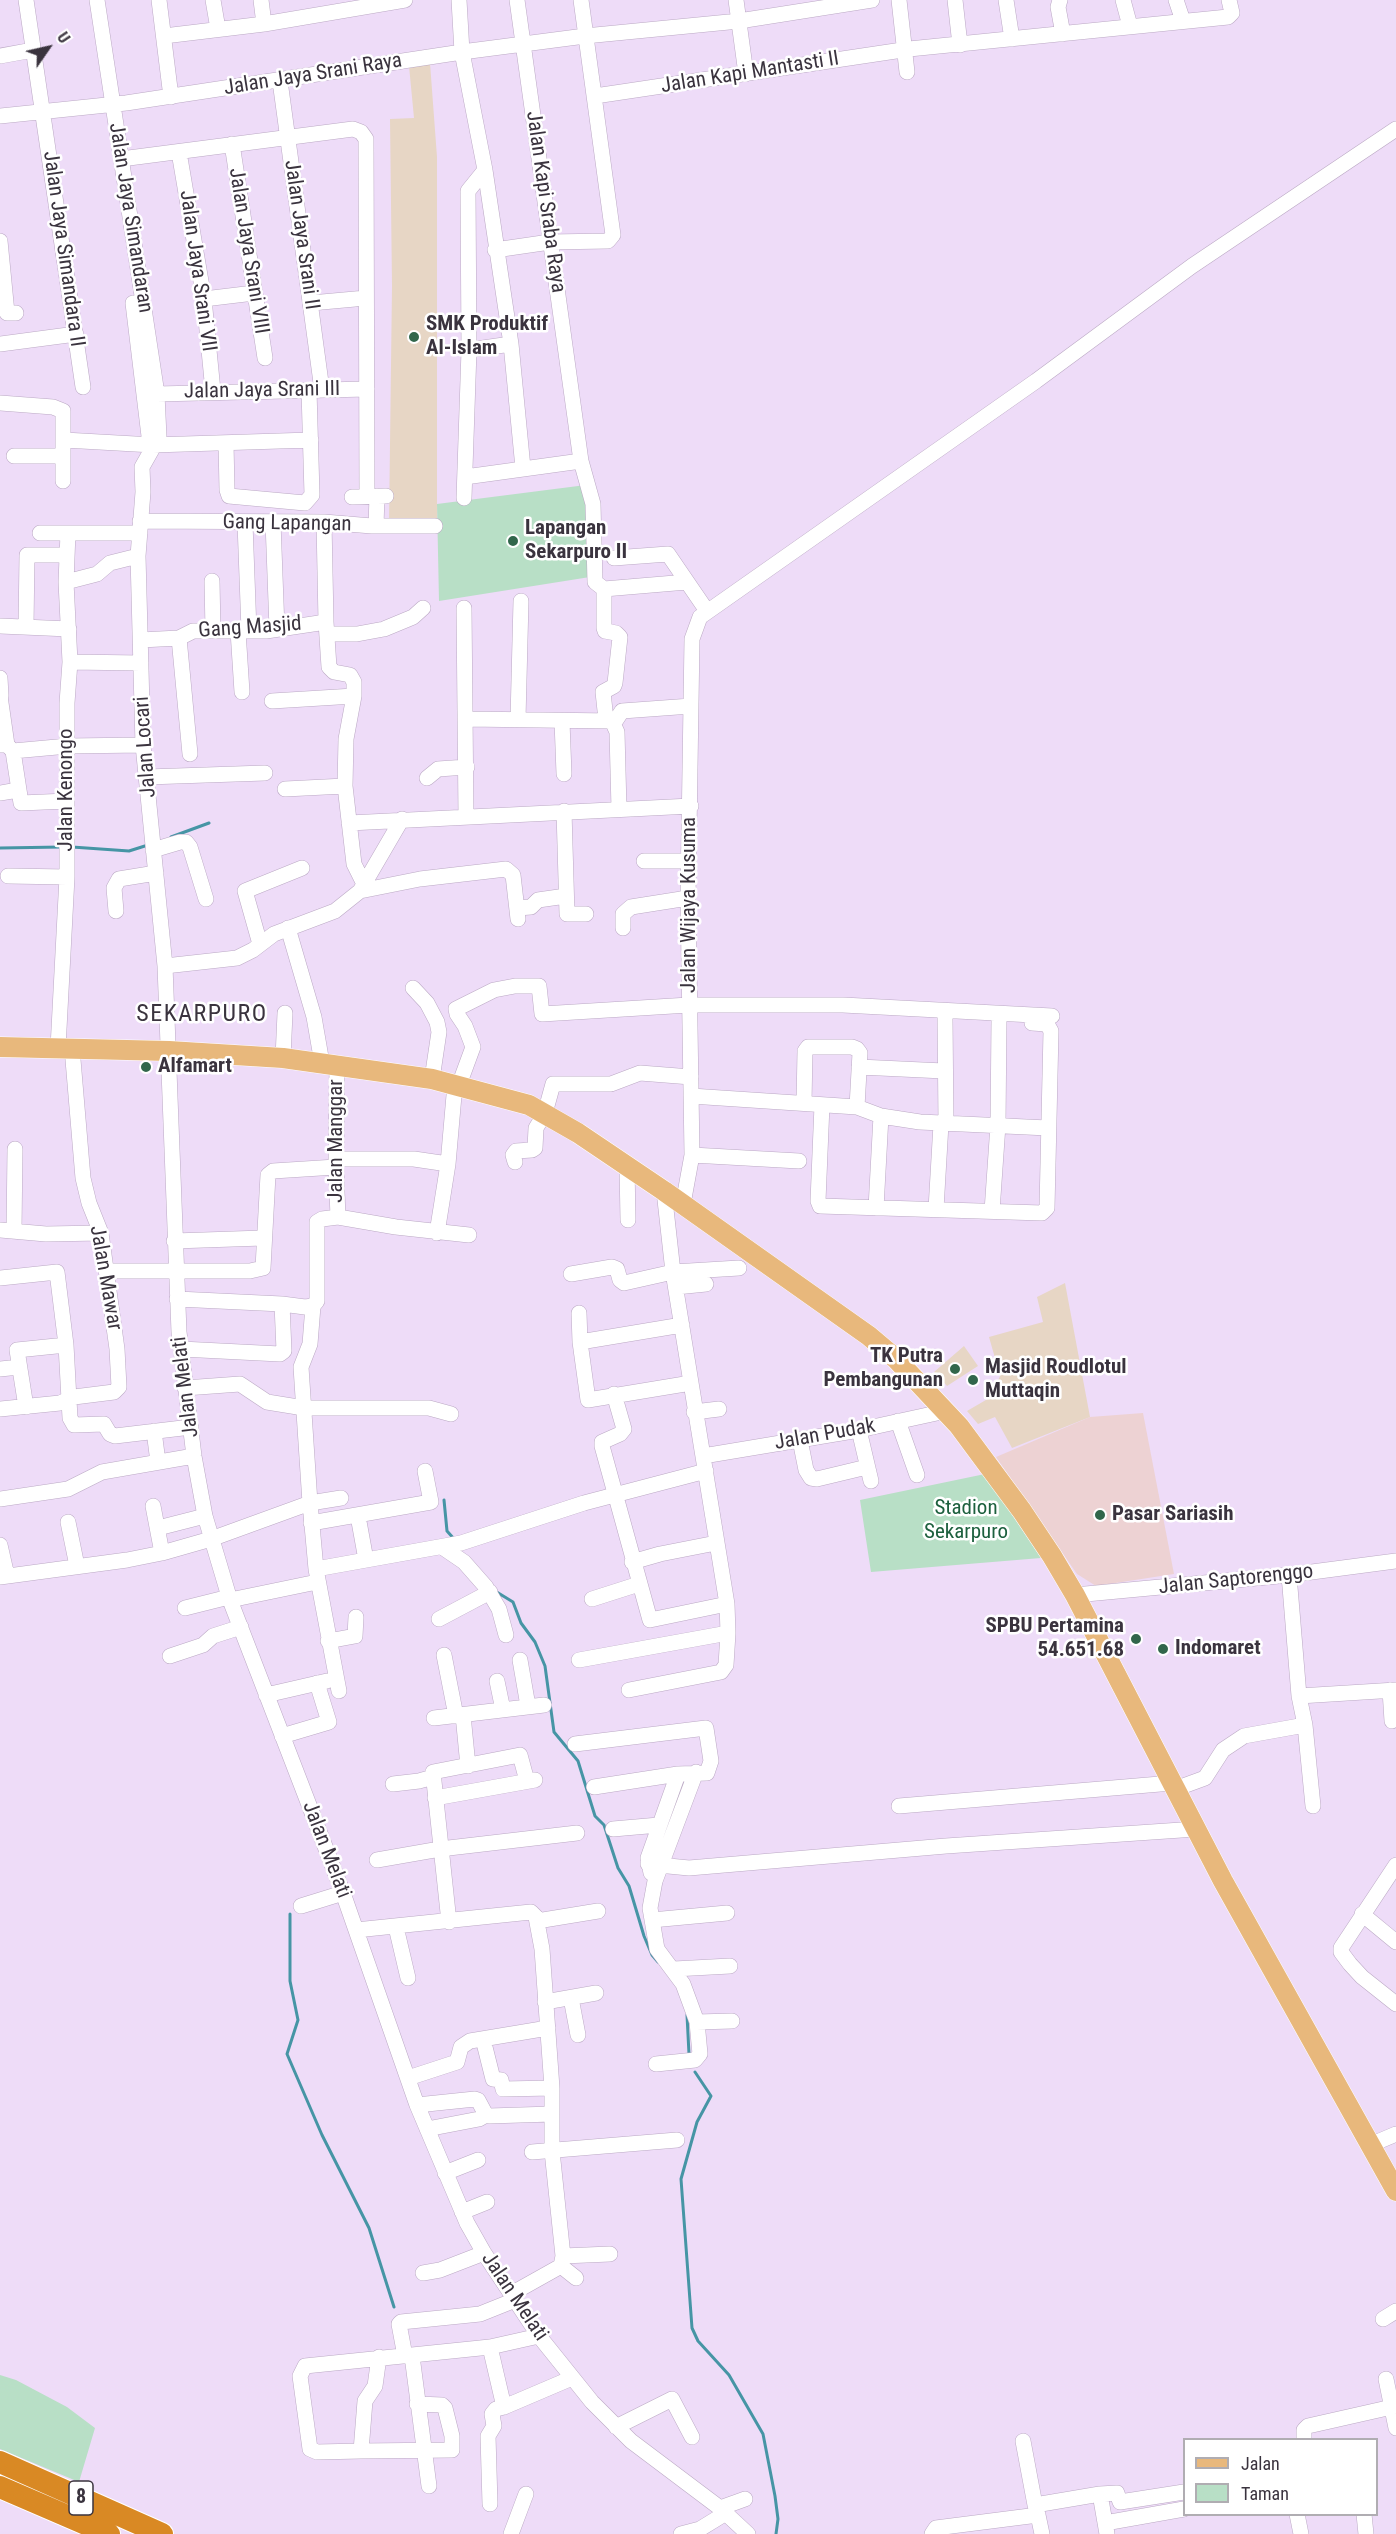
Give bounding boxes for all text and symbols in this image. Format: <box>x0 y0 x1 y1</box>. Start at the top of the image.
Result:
north arrow <box>18 18 78 78</box>
text: U <box>53 29 74 47</box>
street label: Jalan Kapi Mantasti II <box>659 46 841 100</box>
street label: Jalan Jaya Srani Raya <box>222 48 404 102</box>
street label: Jalan Kapi Sraba Raya <box>520 109 570 295</box>
street label: Jalan Jaya Simandaran <box>103 121 157 315</box>
street label: Jalan Jaya Simandara II <box>37 150 89 348</box>
street label: Jalan Jaya Srani II <box>278 159 324 311</box>
street label: Jalan Jaya Srani VIII <box>222 166 274 336</box>
street label: Jalan Jaya Srani VII <box>173 189 221 353</box>
place label: SMK Produktif Al-Islam <box>426 312 548 362</box>
marker: SMK Produktif Al-Islam <box>407 330 421 344</box>
street label: Jalan Jaya Srani III <box>184 377 340 405</box>
street label: Gang Lapangan <box>222 510 352 538</box>
place label: Lapangan Sekarpuro II <box>525 516 627 566</box>
marker: Lapangan Sekarpuro II <box>506 534 520 548</box>
street label: Gang Masjid <box>198 612 302 644</box>
street label: Jalan Locari <box>130 695 162 799</box>
street label: Jalan Kenongo <box>54 729 80 851</box>
street label: Jalan Wijaya Kusuma <box>677 817 703 993</box>
district label: SEKARPURO <box>136 1001 268 1029</box>
place label: Alfamart <box>158 1054 232 1080</box>
marker: Alfamart <box>139 1060 153 1074</box>
street label: Jalan Manggar <box>324 1079 350 1203</box>
street label: Jalan Mawar <box>83 1224 127 1332</box>
street label: Jalan Melati <box>167 1335 205 1439</box>
place label: TK Putra Pembangunan <box>823 1344 943 1394</box>
place label: Masjid Roudlotul Muttaqin <box>985 1355 1127 1405</box>
marker: TK Putra Pembangunan <box>948 1362 962 1376</box>
marker: Masjid Roudlotul Muttaqin <box>966 1373 980 1387</box>
street label: Jalan Pudak <box>773 1414 877 1456</box>
park label: Stadion Sekarpuro <box>924 1496 1008 1546</box>
place label: Pasar Sariasih <box>1112 1502 1233 1528</box>
marker: Pasar Sariasih <box>1093 1508 1107 1522</box>
street label: Jalan Saptorenggo <box>1157 1559 1315 1601</box>
place label: SPBU Pertamina 54.651.68 <box>985 1614 1124 1664</box>
marker: SPBU Pertamina 54.651.68 <box>1129 1632 1143 1646</box>
place label: Indomaret <box>1175 1636 1261 1662</box>
marker: Indomaret <box>1156 1642 1170 1656</box>
street label: Jalan Melati <box>296 1798 356 1902</box>
street label: Jalan Melati <box>475 2248 553 2346</box>
legend <box>1183 2438 1378 2516</box>
text: Jalan <box>1241 2453 1280 2474</box>
road number: 8 <box>69 2481 93 2515</box>
text: Taman <box>1241 2483 1289 2504</box>

